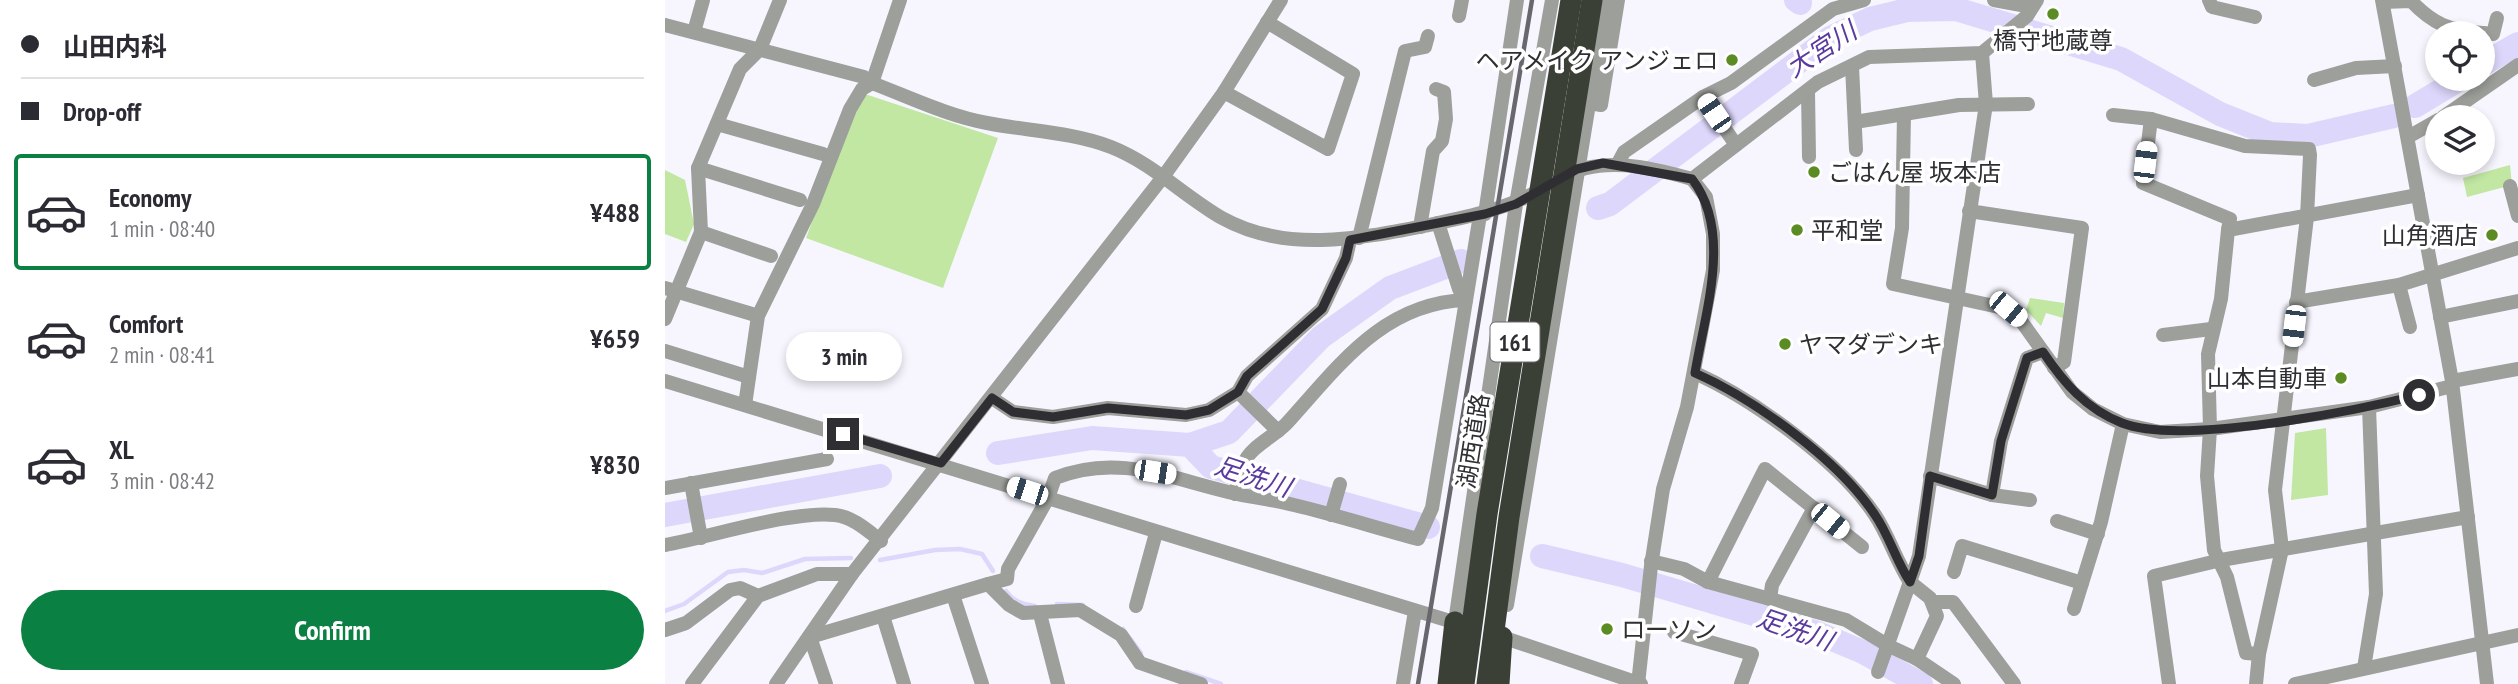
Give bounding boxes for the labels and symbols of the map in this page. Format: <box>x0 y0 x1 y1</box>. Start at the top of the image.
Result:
marker: 橋守地蔵尊 <box>2045 6 2061 22</box>
water label: 大宮川 <box>1779 12 1865 84</box>
place label: 橋守地蔵尊 <box>1993 25 2113 56</box>
place label: ヘアメイク アンジェロ <box>1476 45 1718 76</box>
marker: ヘアメイク アンジェロ <box>1724 52 1740 68</box>
car <box>1694 90 1735 136</box>
car <box>2133 140 2158 184</box>
place label: ごはん屋 坂本店 <box>1828 157 2001 188</box>
marker: ごはん屋 坂本店 <box>1806 164 1822 180</box>
place label: 平和堂 <box>1811 215 1883 246</box>
place label: 山角酒店 <box>2382 220 2478 251</box>
marker: 平和堂 <box>1789 222 1805 238</box>
marker: 山角酒店 <box>2484 227 2500 243</box>
car <box>1986 287 2031 331</box>
car <box>2282 304 2307 348</box>
road number: 161 <box>1491 322 1539 362</box>
place label: ヤマダデンキ <box>1799 329 1943 360</box>
callout: 3 min <box>785 332 901 382</box>
marker: ヤマダデンキ <box>1777 336 1793 352</box>
place label: 山本自動車 <box>2207 363 2327 394</box>
marker: 山本自動車 <box>2333 370 2349 386</box>
route start <box>2403 379 2435 411</box>
street label: 湖西道路 <box>1450 391 1496 491</box>
route end <box>827 418 859 450</box>
water label: 足洗川 <box>1211 448 1298 505</box>
car <box>1133 458 1178 486</box>
car <box>1004 475 1051 507</box>
car <box>1808 500 1853 542</box>
water label: 足洗川 <box>1753 601 1840 658</box>
place label: ローソン <box>1621 614 1717 645</box>
marker: ローソン <box>1599 621 1615 637</box>

